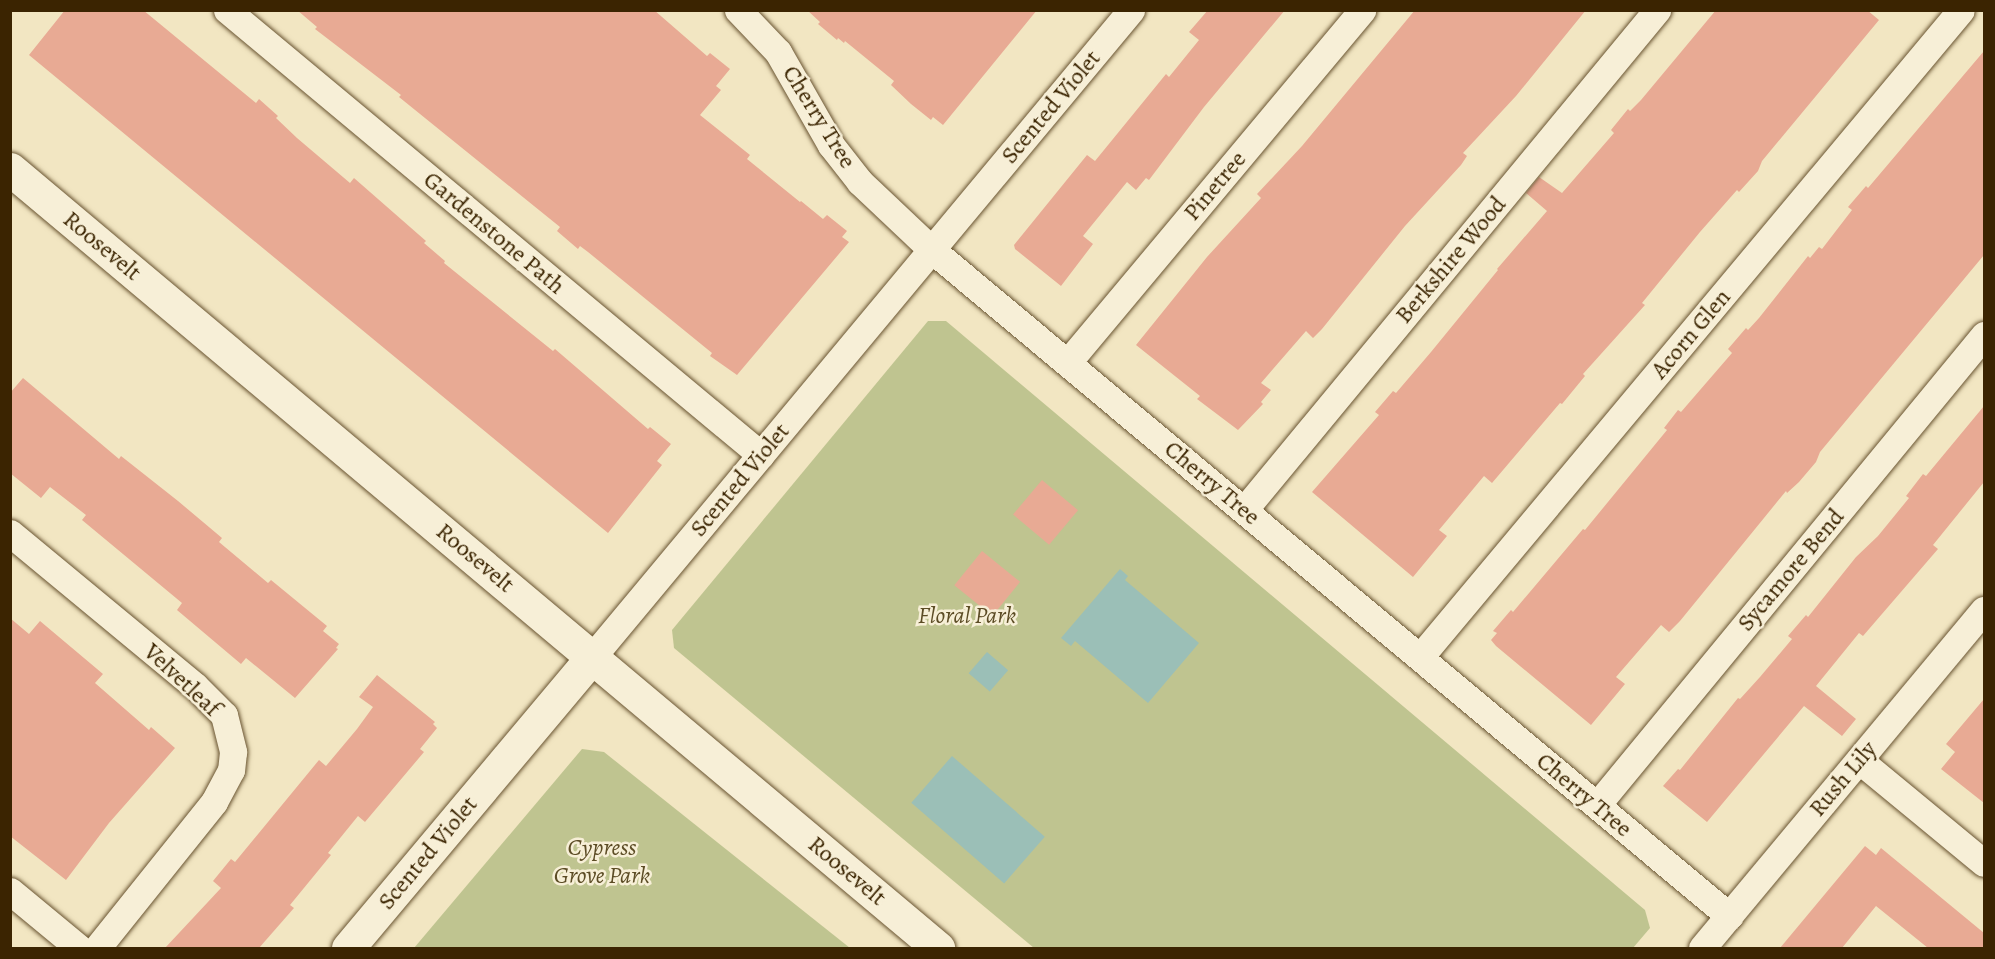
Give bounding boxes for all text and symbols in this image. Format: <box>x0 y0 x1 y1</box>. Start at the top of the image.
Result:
street label: Scented Violet <box>995 44 1107 170</box>
street label: Cherry Tree <box>776 60 862 174</box>
street label: Pinetree <box>1178 145 1252 227</box>
street label: Gardenstone Path <box>418 166 570 300</box>
street label: Berkshire Wood <box>1390 191 1512 329</box>
street label: Roosevelt <box>57 205 147 287</box>
street label: Acorn Glen <box>1645 283 1737 385</box>
street label: Scented Violet <box>684 417 796 543</box>
street label: Cherry Tree <box>1158 435 1266 531</box>
street label: Sycamore Bend <box>1731 503 1851 637</box>
street label: Roosevelt <box>430 517 520 599</box>
park label: Floral Park <box>918 602 1016 630</box>
street label: Velvetleaf <box>138 637 226 723</box>
street label: Rush Lily <box>1803 735 1883 823</box>
street label: Cherry Tree <box>1530 747 1638 843</box>
street label: Scented Violet <box>372 790 484 916</box>
street label: Roosevelt <box>802 830 892 912</box>
park label: Cypress Grove Park <box>554 834 650 890</box>

